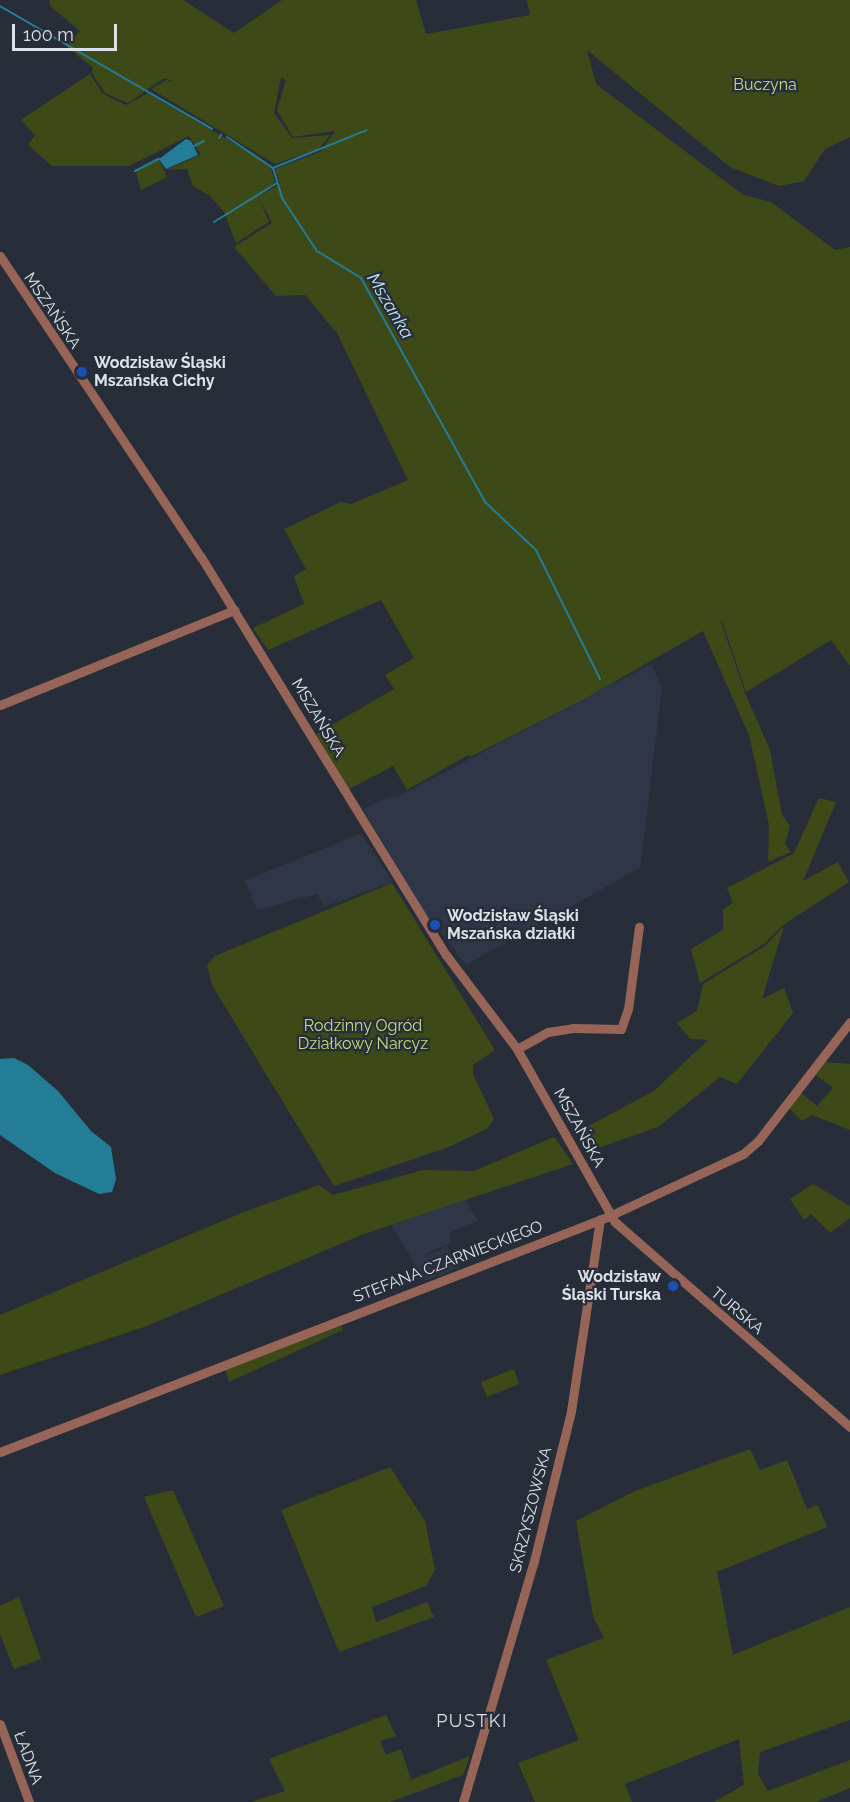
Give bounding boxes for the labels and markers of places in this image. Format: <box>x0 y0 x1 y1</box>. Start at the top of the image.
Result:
place label: Wodzisław Śląski Mszańska Cichy <box>94 353 226 391</box>
marker: Wodzisław Śląski Mszańska Cichy <box>75 365 89 379</box>
place label: Wodzisław Śląski Mszańska działki <box>447 906 579 944</box>
marker: Wodzisław Śląski Mszańska działki <box>428 918 442 932</box>
place label: Wodzisław Śląski Turska <box>561 1267 661 1305</box>
marker: Wodzisław Śląski Turska <box>666 1279 680 1293</box>

